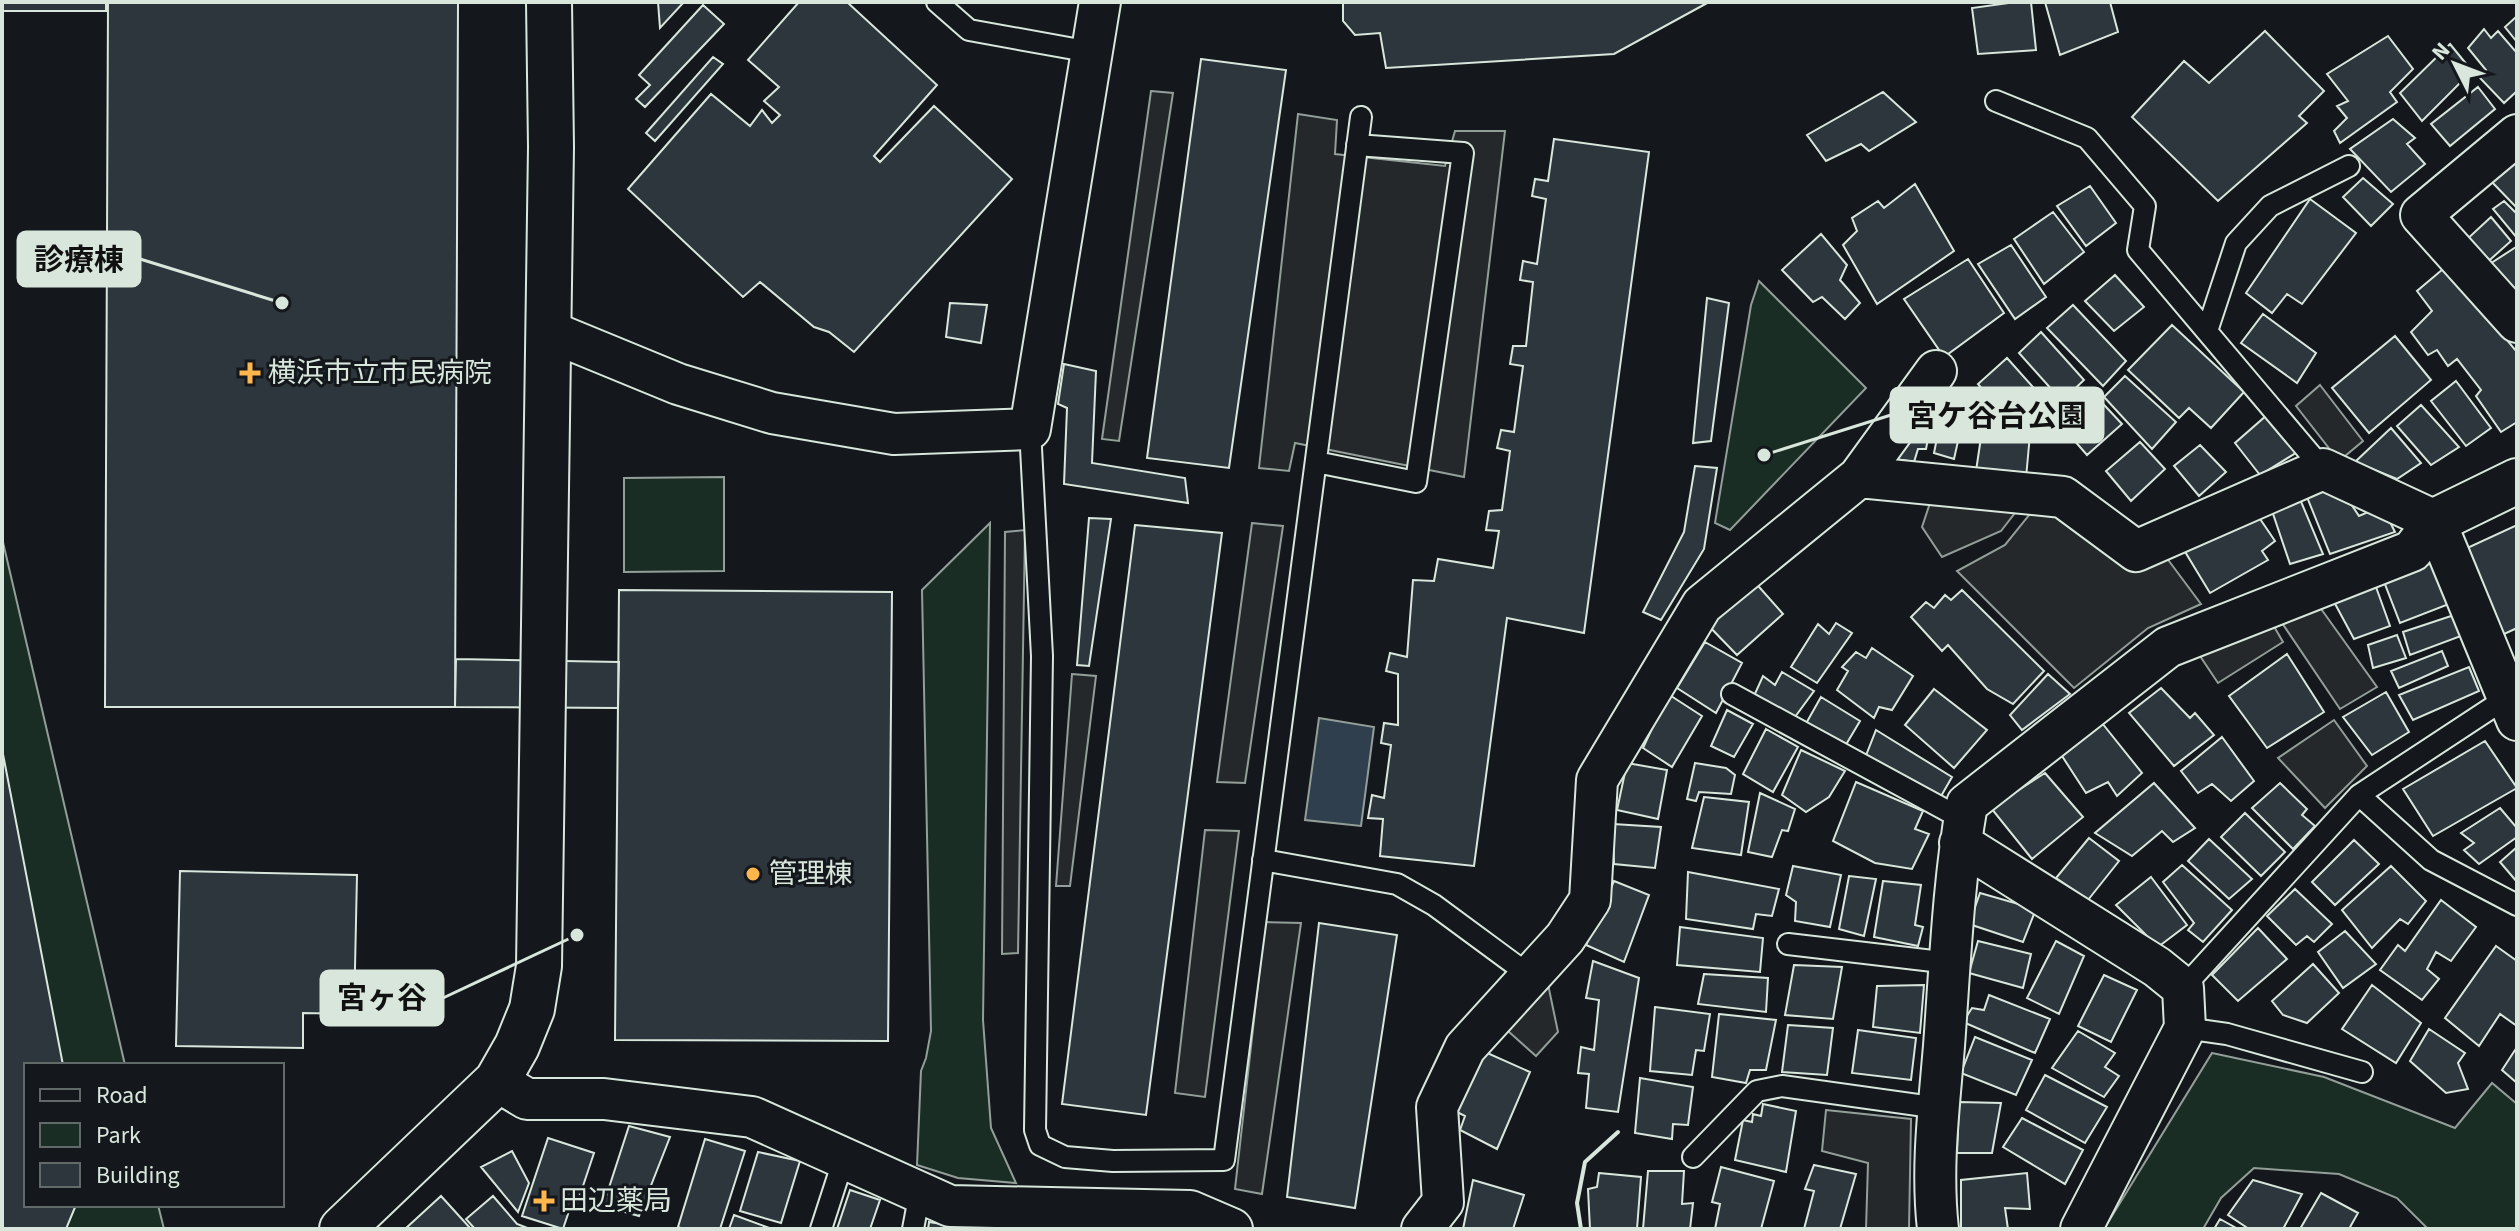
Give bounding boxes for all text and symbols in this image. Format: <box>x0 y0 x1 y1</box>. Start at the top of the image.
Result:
north arrow <box>2415 24 2495 104</box>
text: N <box>2424 35 2458 67</box>
callout: 診療棟 <box>18 232 140 286</box>
text: 診療棟 <box>34 239 124 282</box>
place label: 横浜市立市民病院 <box>268 353 492 393</box>
marker: 横浜市立市民病院 <box>239 362 261 384</box>
callout: 宮ケ谷台公園 <box>1891 388 2103 442</box>
text: 宮ケ谷台公園 <box>1907 395 2087 438</box>
place label: 管理棟 <box>769 854 853 894</box>
marker: 管理棟 <box>744 865 762 883</box>
callout: 宮ヶ谷 <box>321 971 443 1025</box>
text: 宮ヶ谷 <box>337 977 427 1020</box>
legend <box>24 1063 284 1207</box>
text: Road <box>96 1078 148 1113</box>
text: Park <box>96 1118 141 1153</box>
text: Building <box>96 1158 180 1193</box>
place label: 田辺薬局 <box>560 1181 672 1221</box>
marker: 田辺薬局 <box>535 1192 553 1210</box>

